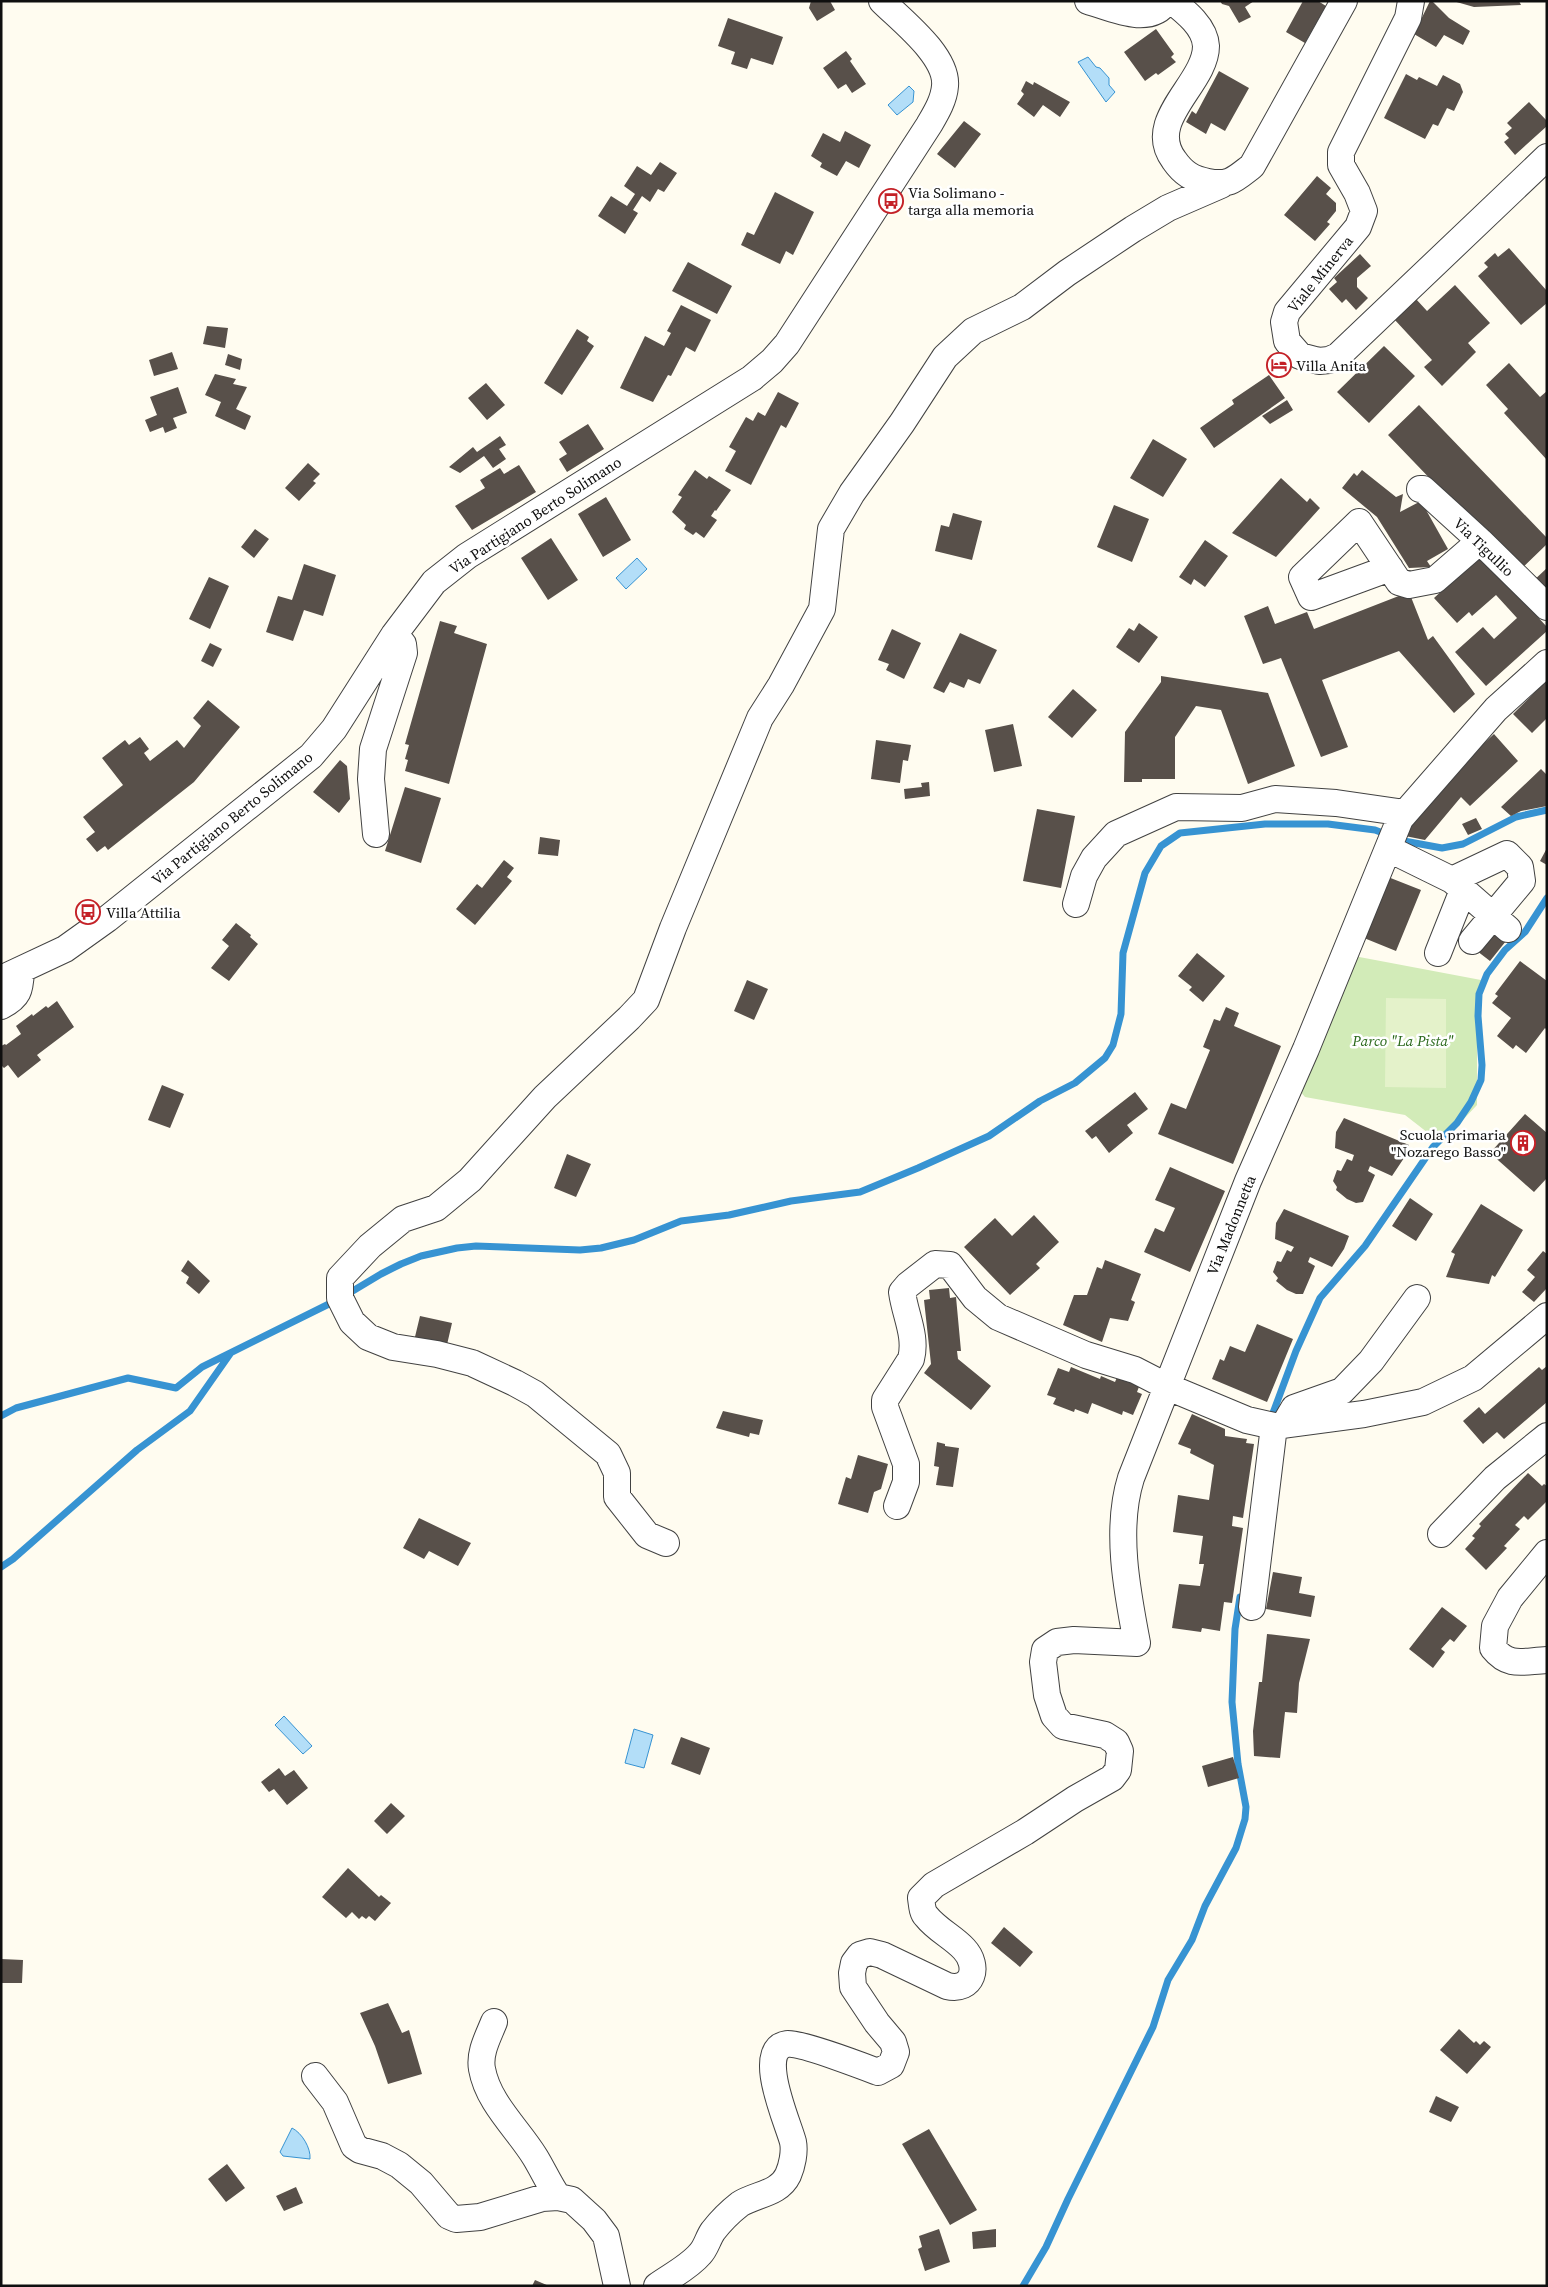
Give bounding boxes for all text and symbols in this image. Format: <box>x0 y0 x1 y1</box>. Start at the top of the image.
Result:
place label: Via Solimano - targa alla memoria <box>908 182 1035 220</box>
bus stop icon: Via Solimano - targa alla memoria <box>878 188 904 214</box>
street label: Viale Minerva <box>1282 231 1358 317</box>
hotel icon: Villa Anita <box>1266 352 1292 378</box>
place label: Villa Anita <box>1296 355 1366 376</box>
street label: Via Partigiano Berto Solimano <box>445 451 625 579</box>
street label: Via Tigullio <box>1449 513 1519 581</box>
street label: Via Partigiano Berto Solimano <box>147 746 317 890</box>
bus stop icon: Villa Attilia <box>75 899 101 925</box>
place label: Villa Attilia <box>106 902 181 923</box>
park label: Parco "La Pista" <box>1351 1030 1454 1051</box>
place label: Scuola primaria "Nozarego Basso" <box>1391 1124 1506 1162</box>
building icon: Scuola primaria "Nozarego Basso" <box>1510 1130 1536 1156</box>
street label: Via Madonnetta <box>1201 1171 1261 1278</box>

